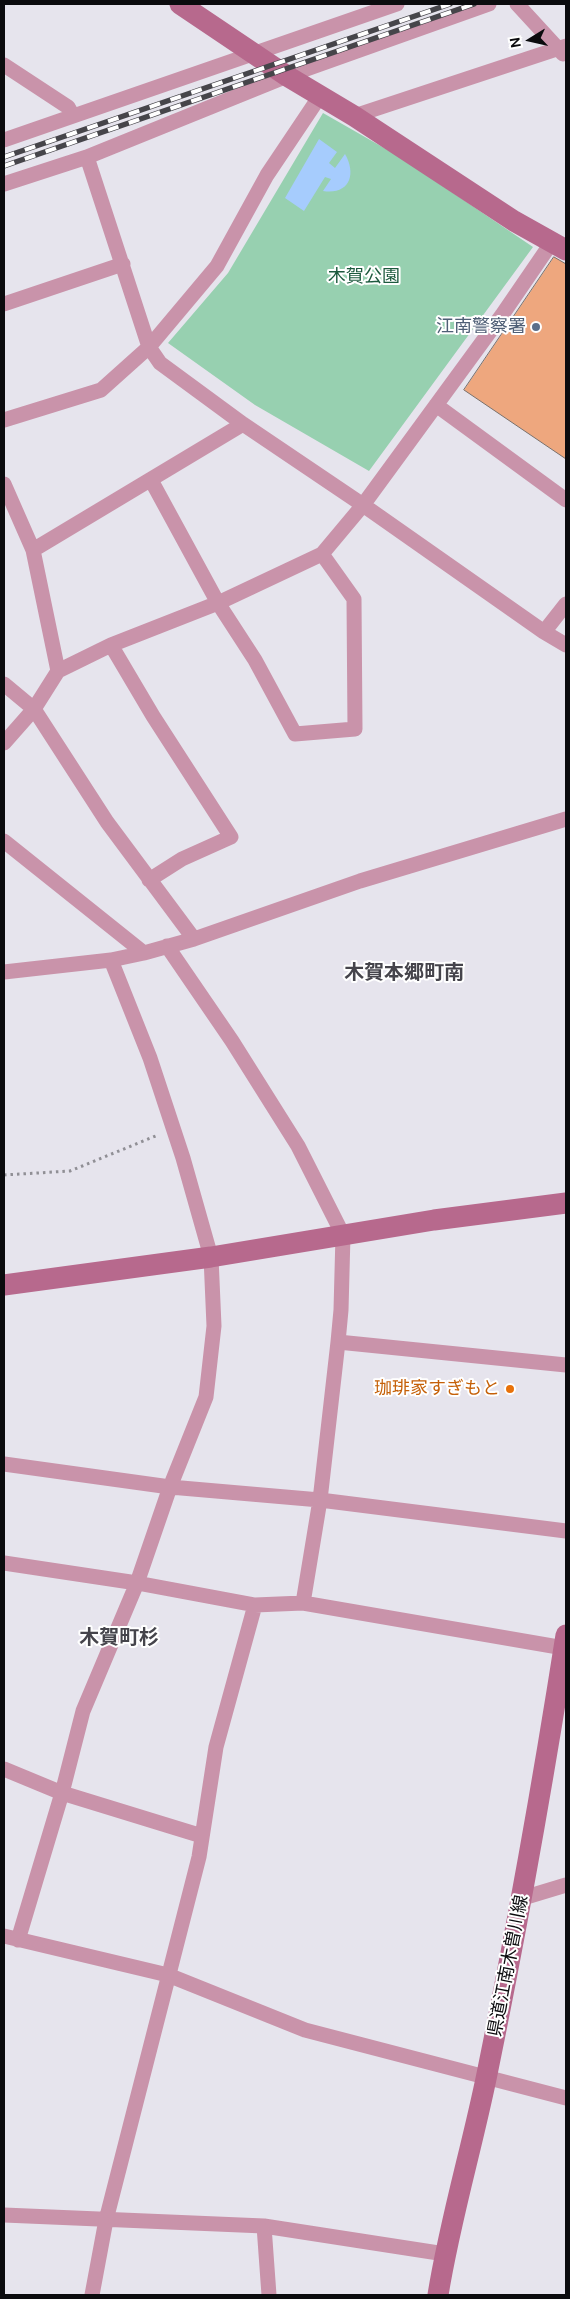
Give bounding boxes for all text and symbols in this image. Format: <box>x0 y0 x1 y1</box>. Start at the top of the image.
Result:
north arrow <box>505 15 555 65</box>
text: N <box>505 36 525 49</box>
park label: 木賀公園 <box>328 266 400 288</box>
place label: 江南警察署 <box>436 316 526 338</box>
marker: 江南警察署 <box>530 321 542 333</box>
district label: 木賀本郷町南 <box>344 962 464 986</box>
place label: 珈琲家すぎもと <box>374 1378 500 1400</box>
marker: 珈琲家すぎもと <box>504 1383 516 1395</box>
district label: 木賀町杉 <box>79 1627 159 1651</box>
street label: 県道江南木曽川線 <box>485 1893 533 2039</box>

